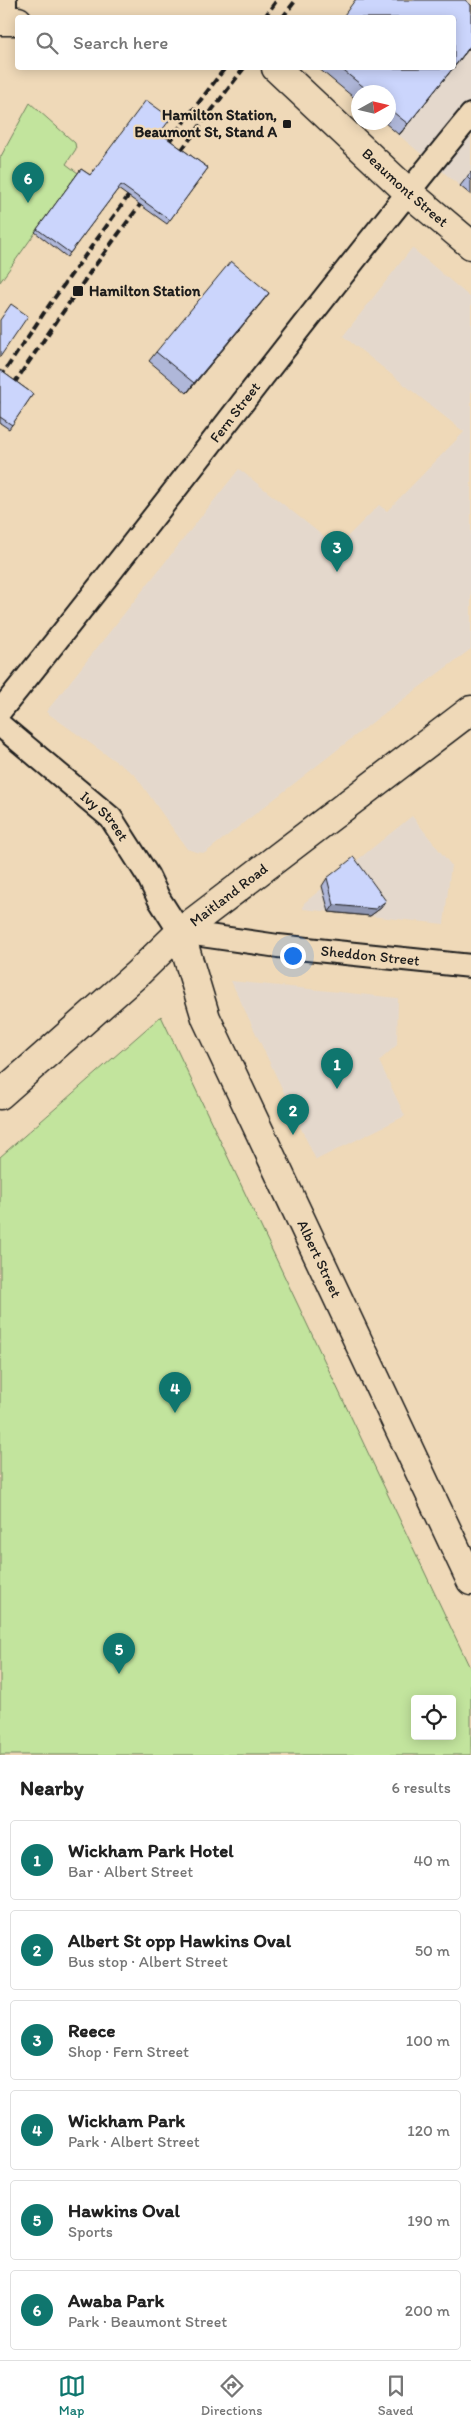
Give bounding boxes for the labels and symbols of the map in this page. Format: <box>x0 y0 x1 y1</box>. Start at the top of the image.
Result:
north arrow <box>351 85 396 130</box>
place label: Hamilton Station, Beaumont St, Stand A <box>135 106 277 141</box>
marker: Hamilton Station, Beaumont St, Stand A <box>281 118 293 130</box>
street label: Beaumont Street <box>358 144 452 231</box>
pin: 6 <box>12 162 44 203</box>
place label: Hamilton Station <box>89 282 201 300</box>
marker: Hamilton Station <box>71 284 85 298</box>
street label: Fern Street <box>206 378 264 446</box>
pin: 3 <box>321 531 353 572</box>
street label: Ivy Street <box>77 787 133 845</box>
street label: Maitland Road <box>186 859 271 930</box>
street label: Sheddon Street <box>320 941 421 970</box>
your location <box>280 943 306 969</box>
pin: 1 <box>321 1048 353 1089</box>
pin: 2 <box>277 1094 309 1135</box>
street label: Albert Street <box>293 1217 345 1301</box>
pin: 4 <box>159 1372 191 1413</box>
pin: 5 <box>103 1633 135 1674</box>

